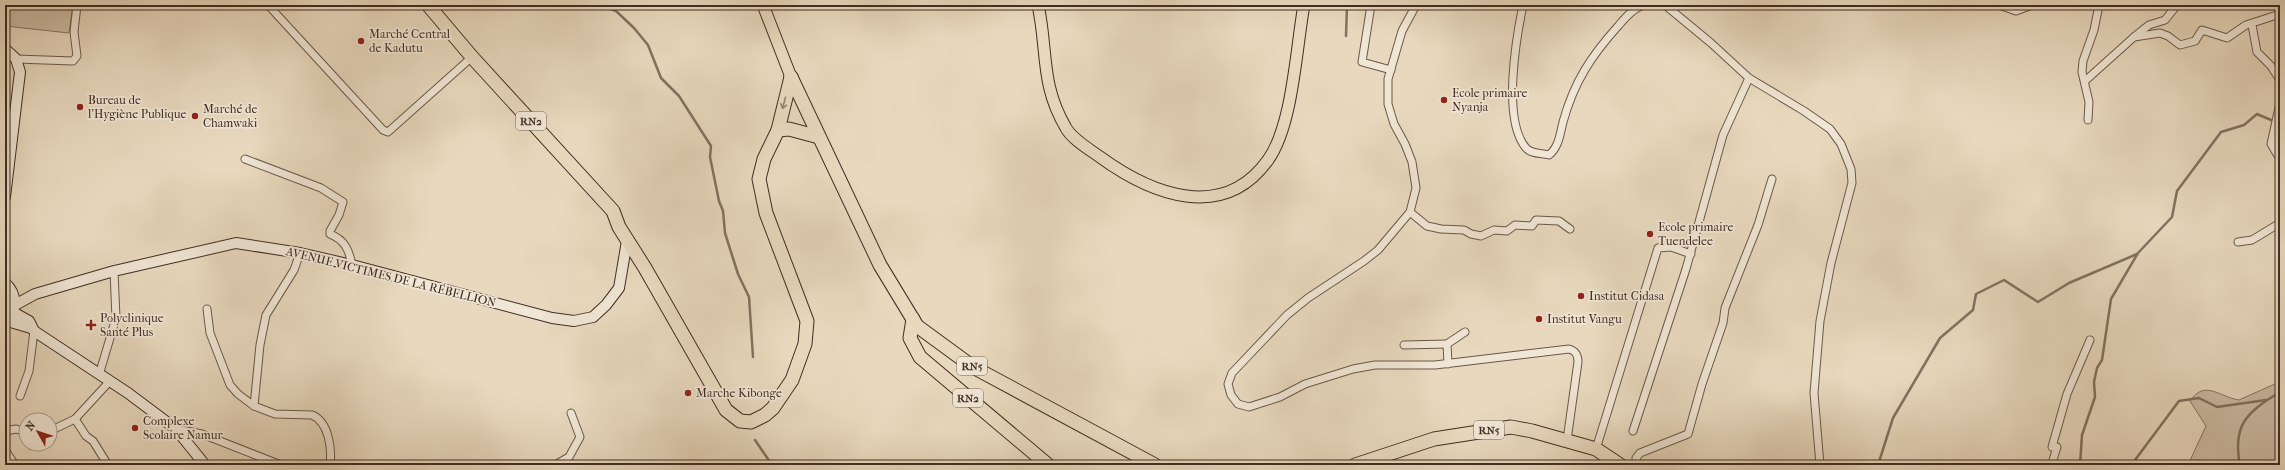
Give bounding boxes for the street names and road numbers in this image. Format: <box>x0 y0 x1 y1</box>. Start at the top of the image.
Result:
road number: RN2 <box>516 112 546 130</box>
street label: AVENUE VICTIMES DE LA RÉBELLION <box>284 243 498 310</box>
road number: RN5 <box>957 357 987 375</box>
road number: RN2 <box>953 389 983 407</box>
road number: RN5 <box>1474 421 1504 439</box>

